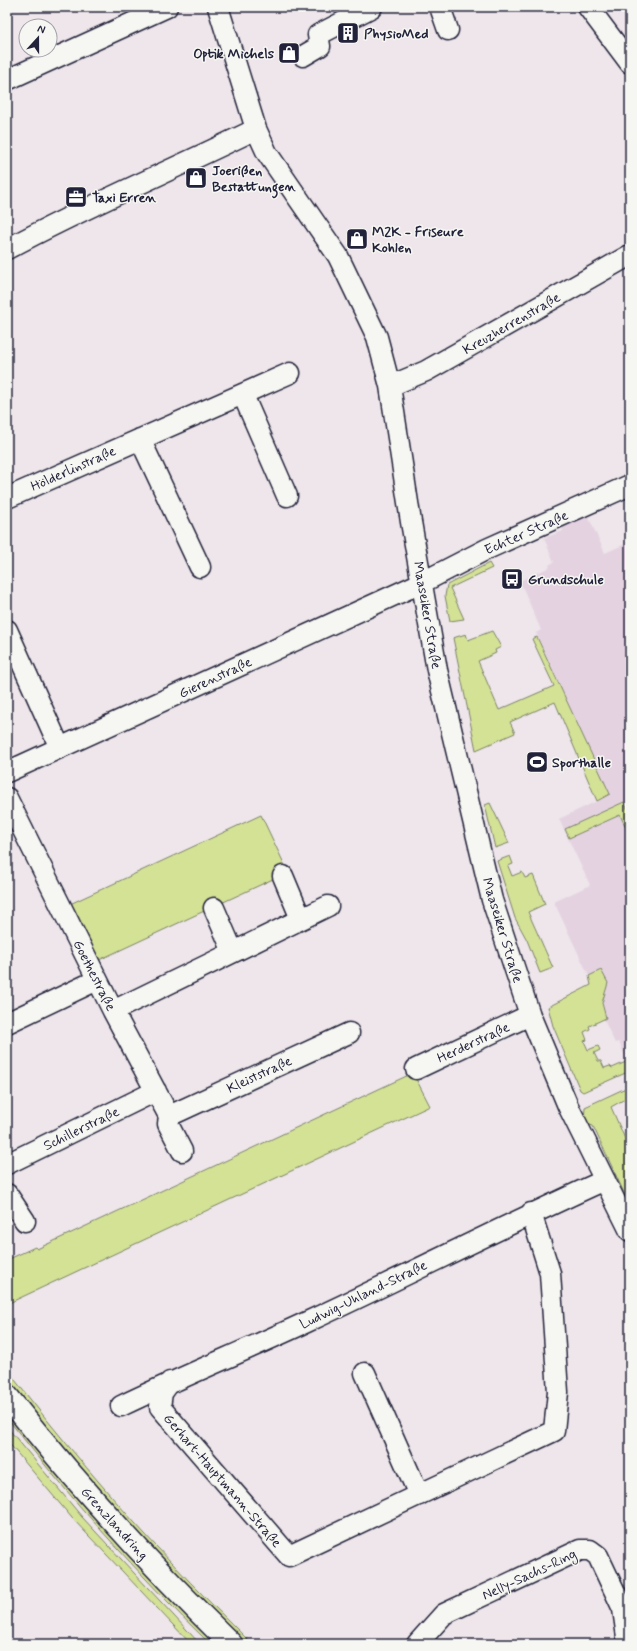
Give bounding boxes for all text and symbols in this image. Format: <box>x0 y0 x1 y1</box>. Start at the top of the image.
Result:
north arrow <box>18 18 58 58</box>
building icon: PhysioMed <box>335 20 361 46</box>
text: N <box>35 22 47 37</box>
place label: PhysioMed <box>364 25 429 43</box>
shop icon: Optik Michels <box>276 40 302 66</box>
place label: Optik Michels <box>193 45 275 63</box>
place label: Joerißen Bestattungen <box>212 162 297 199</box>
shop icon: Joerißen Bestattungen <box>183 165 209 191</box>
office icon: Taxi Erren <box>63 184 89 210</box>
place label: Taxi Erren <box>92 189 157 207</box>
place label: M2K - Friseure Kohlen <box>372 223 464 257</box>
shop icon: M2K - Friseure Kohlen <box>344 226 370 252</box>
street label: Kreuzherrenstraße <box>459 289 564 359</box>
street label: Hölderlinstraße <box>28 442 119 496</box>
street label: Echter Straße <box>482 506 571 559</box>
street label: Maaseiker Straße <box>409 560 445 670</box>
bus stop icon: Grundschule <box>499 566 525 592</box>
place label: Grundschule <box>528 571 604 589</box>
street label: Gierenstraße <box>176 653 255 703</box>
sports icon: Sporthalle <box>524 749 550 775</box>
place label: Sporthalle <box>552 754 611 772</box>
street label: Maaseiker Straße <box>478 876 527 985</box>
street label: Goethestraße <box>68 937 120 1014</box>
street label: Herderstraße <box>434 1018 513 1068</box>
street label: Kleiststraße <box>224 1052 295 1098</box>
street label: Schillerstraße <box>41 1103 122 1155</box>
street label: Ludwig-Uhland-Straße <box>297 1256 430 1334</box>
street label: Gerhart-Hauptmann-Straße <box>159 1410 286 1552</box>
street label: Grenzlandring <box>77 1483 152 1564</box>
street label: Nelly-Sachs-Ring <box>479 1545 580 1606</box>

